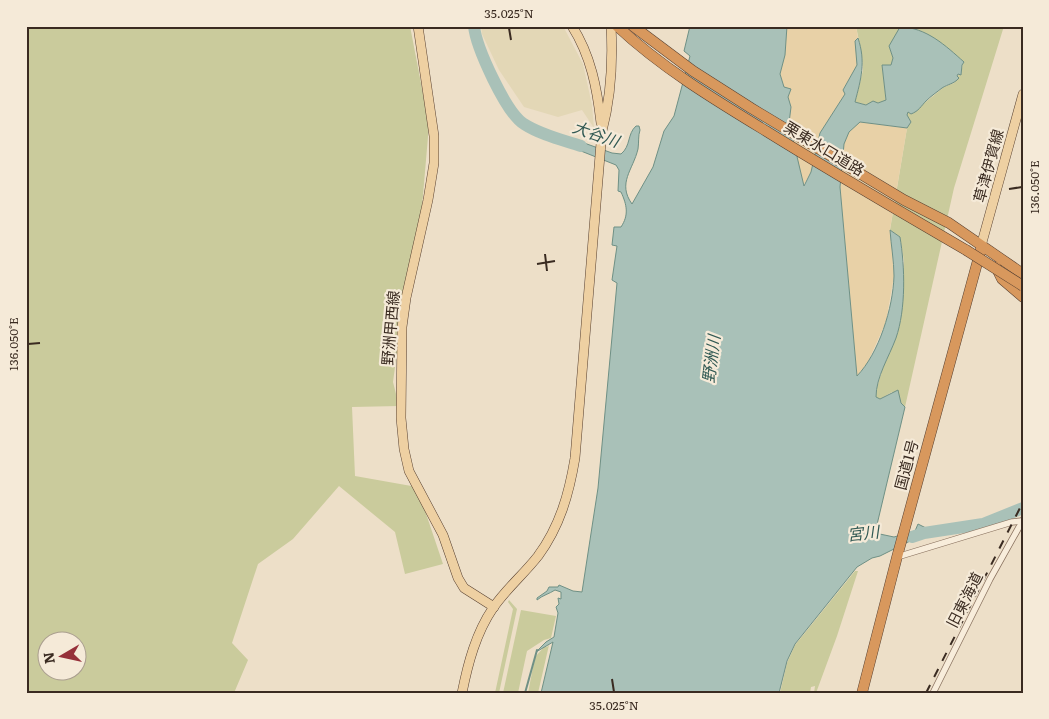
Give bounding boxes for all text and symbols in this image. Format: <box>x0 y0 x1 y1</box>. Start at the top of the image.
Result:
text: 35.025°N <box>484 4 534 22</box>
water label: 大谷川 <box>570 114 625 153</box>
street label: 栗東水口道路 <box>780 115 869 181</box>
street label: 草津伊賀線 <box>967 126 1008 205</box>
text: 136.050°E <box>1025 160 1043 214</box>
street label: 野洲甲西線 <box>375 290 404 366</box>
text: 136.050°E <box>4 317 22 371</box>
water label: 野洲川 <box>695 332 725 384</box>
street label: 国道1号 <box>888 437 923 492</box>
water label: 宮川 <box>846 518 882 546</box>
street label: 旧東海道 <box>940 567 988 631</box>
north arrow <box>38 632 88 682</box>
text: N <box>37 651 59 666</box>
text: 35.025°N <box>589 696 639 714</box>

